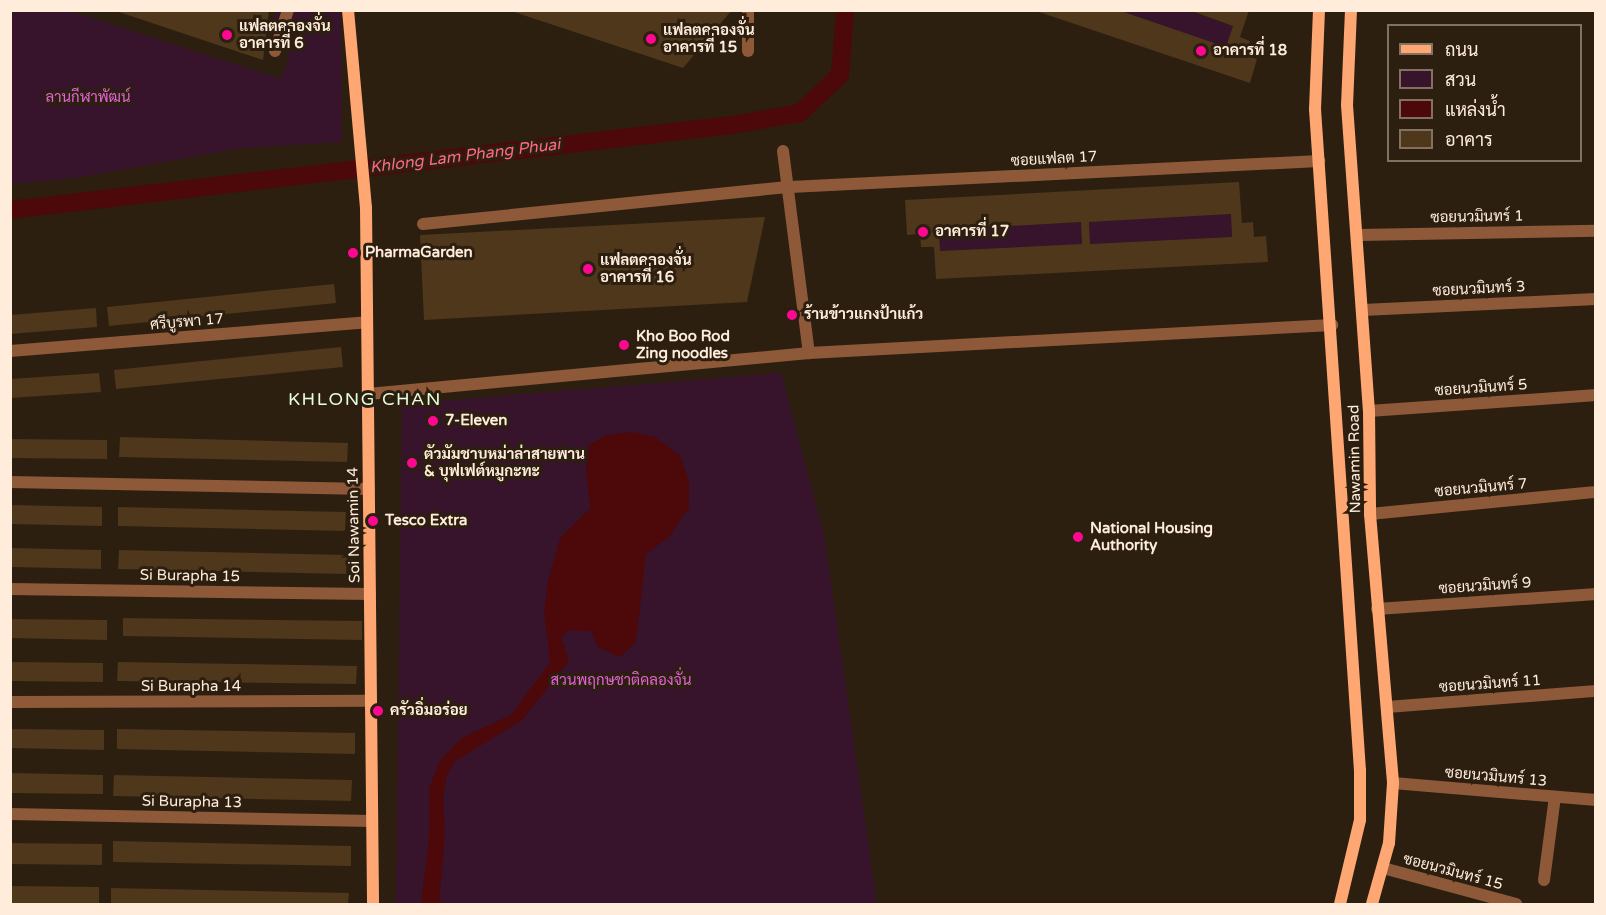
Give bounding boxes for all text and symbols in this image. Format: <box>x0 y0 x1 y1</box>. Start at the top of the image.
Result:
place label: แฟลตคลองจั่น อาคารที่ 6 <box>239 17 331 52</box>
place label: แฟลตคลองจั่น อาคารที่ 15 <box>663 21 755 56</box>
legend <box>1387 24 1582 162</box>
marker: แฟลตคลองจั่น อาคารที่ 6 <box>220 28 234 42</box>
marker: แฟลตคลองจั่น อาคารที่ 15 <box>644 32 658 46</box>
text: ถนน <box>1445 39 1478 61</box>
place label: อาคารที่ 18 <box>1213 42 1287 60</box>
marker: อาคารที่ 18 <box>1194 44 1208 58</box>
text: สวน <box>1445 69 1476 91</box>
park label: ลานกีฬาพัฒน์ <box>45 89 131 107</box>
text: แหล่งน้ำ <box>1445 99 1506 121</box>
text: อาคาร <box>1445 129 1493 151</box>
water label: Khlong Lam Phang Phuai <box>369 135 561 177</box>
street label: ซอยแฟลต 17 <box>1010 148 1098 170</box>
street label: ซอยนวมินทร์ 1 <box>1430 207 1524 227</box>
place label: อาคารที่ 17 <box>935 223 1009 241</box>
marker: อาคารที่ 17 <box>916 225 930 239</box>
place label: PharmaGarden <box>365 244 473 262</box>
marker: PharmaGarden <box>346 246 360 260</box>
place label: แฟลตคลองจั่น อาคารที่ 16 <box>600 251 692 286</box>
marker: แฟลตคลองจั่น อาคารที่ 16 <box>581 262 595 276</box>
street label: ซอยนวมินทร์ 3 <box>1432 278 1526 300</box>
place label: ร้านข้าวแกงป้าแก้ว <box>804 306 923 324</box>
marker: ร้านข้าวแกงป้าแก้ว <box>785 308 799 322</box>
street label: ศรีบูรพา 17 <box>149 310 225 334</box>
place label: Kho Boo Rod Zing noodles <box>636 327 730 362</box>
marker: Kho Boo Rod Zing noodles <box>617 338 631 352</box>
street label: ซอยนวมินทร์ 5 <box>1434 376 1528 400</box>
district label: KHLONG CHAN <box>288 388 442 410</box>
street label: Nawamin Road <box>1345 404 1365 514</box>
place label: 7-Eleven <box>445 412 507 430</box>
marker: 7-Eleven <box>426 414 440 428</box>
place label: ตัวมัมชาบูหม่าล่าสายพาน & บุฟเฟต์หมูกะทะ <box>424 445 585 480</box>
marker: ตัวมัมชาบูหม่าล่าสายพาน & บุฟเฟต์หมูกะทะ <box>405 456 419 470</box>
street label: Soi Nawamin 14 <box>344 467 364 583</box>
street label: ซอยนวมินทร์ 7 <box>1434 475 1528 501</box>
place label: Tesco Extra <box>385 512 467 530</box>
marker: Tesco Extra <box>366 514 380 528</box>
place label: National Housing Authority <box>1090 519 1213 554</box>
marker: National Housing Authority <box>1071 530 1085 544</box>
street label: Si Burapha 15 <box>140 566 240 586</box>
street label: ซอยนวมินทร์ 9 <box>1438 574 1532 598</box>
street label: ซอยนวมินทร์ 11 <box>1438 671 1542 697</box>
park label: สวนพฤกษชาติคลองจั่น <box>551 672 691 690</box>
street label: Si Burapha 14 <box>141 678 241 696</box>
place label: ครัวอิ่มอร่อย <box>390 702 468 720</box>
marker: ครัวอิ่มอร่อย <box>371 704 385 718</box>
street label: ซอยนวมินทร์ 13 <box>1444 764 1548 790</box>
street label: Si Burapha 13 <box>142 792 242 812</box>
street label: ซอยนวมินทร์ 15 <box>1401 850 1505 894</box>

